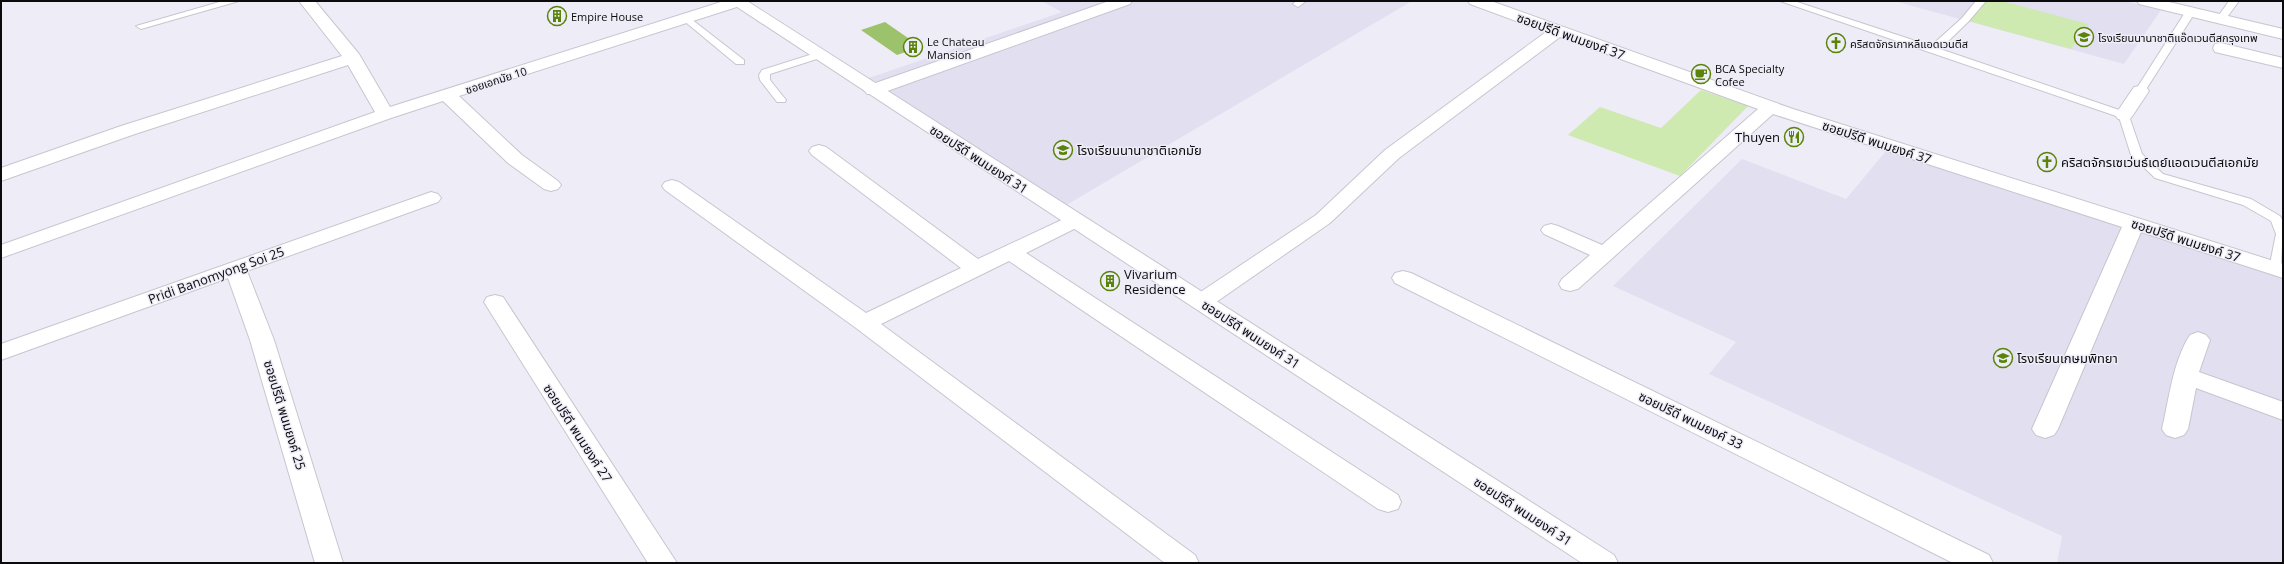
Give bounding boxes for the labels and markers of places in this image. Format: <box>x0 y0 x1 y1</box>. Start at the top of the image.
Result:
building icon: Empire House <box>546 5 568 27</box>
place label: Empire House <box>571 9 643 24</box>
school or university icon: โรงเรียนนานาชาติแอ๊ดเวนตีสกรุงเทพ <box>2073 26 2095 48</box>
place label: โรงเรียนนานาชาติแอ๊ดเวนตีสกรุงเทพ <box>2098 30 2258 45</box>
church icon: คริสตจักรเกาหลีแอดเวนตีส <box>1825 32 1847 54</box>
place label: Le Chateau Mansion <box>927 34 985 62</box>
building icon: Le Chateau Mansion <box>902 36 924 58</box>
place label: คริสตจักรเกาหลีแอดเวนตีส <box>1850 36 1968 51</box>
place label: BCA Specialty Cofee <box>1715 61 1785 89</box>
cafe icon: BCA Specialty Cofee <box>1690 63 1712 85</box>
restaurant icon: Thuyen <box>1783 126 1805 148</box>
place label: Thuyen <box>1735 128 1780 146</box>
school or university icon: โรงเรียนนานาชาติเอกมัย <box>1052 139 1074 161</box>
place label: โรงเรียนนานาชาติเอกมัย <box>1077 141 1202 159</box>
church icon: คริสตจักรเซเว่นธ์เดย์แอดเวนตีสเอกมัย <box>2036 151 2058 173</box>
place label: คริสตจักรเซเว่นธ์เดย์แอดเวนตีสเอกมัย <box>2061 153 2259 171</box>
place label: Vivarium Residence <box>1124 265 1186 298</box>
building icon: Vivarium Residence <box>1099 270 1121 292</box>
school or university icon: โรงเรียนเกษมพิทยา <box>1992 347 2014 369</box>
place label: โรงเรียนเกษมพิทยา <box>2017 349 2118 367</box>

